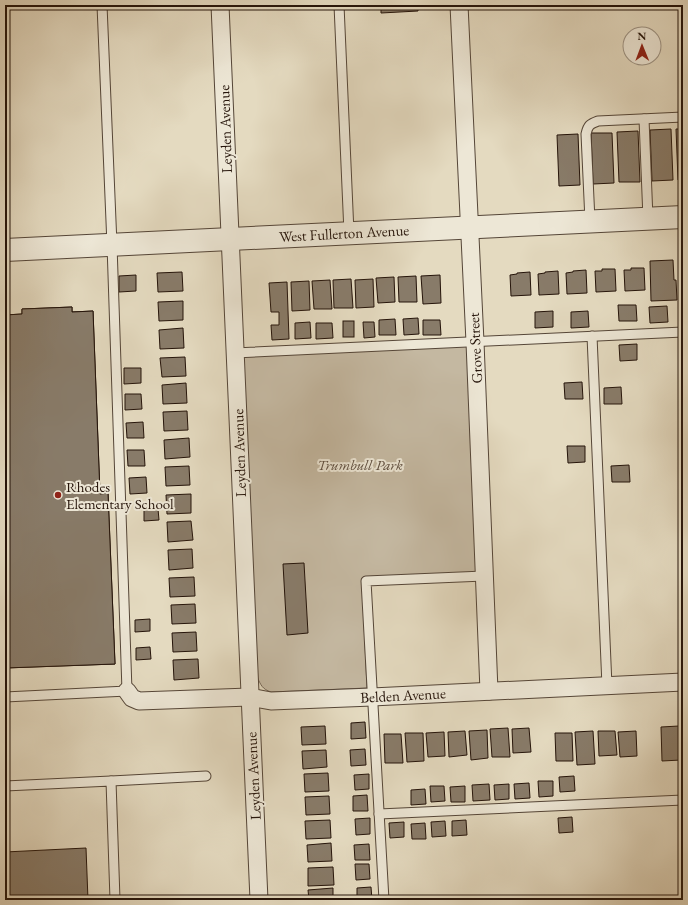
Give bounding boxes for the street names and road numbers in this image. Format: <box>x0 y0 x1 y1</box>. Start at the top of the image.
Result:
street label: Leyden Avenue <box>214 84 236 173</box>
street label: West Fullerton Avenue <box>278 220 410 246</box>
street label: Grove Street <box>464 312 486 384</box>
street label: Leyden Avenue <box>228 408 250 497</box>
street label: Belden Avenue <box>360 683 446 707</box>
street label: Leyden Avenue <box>241 731 265 821</box>

